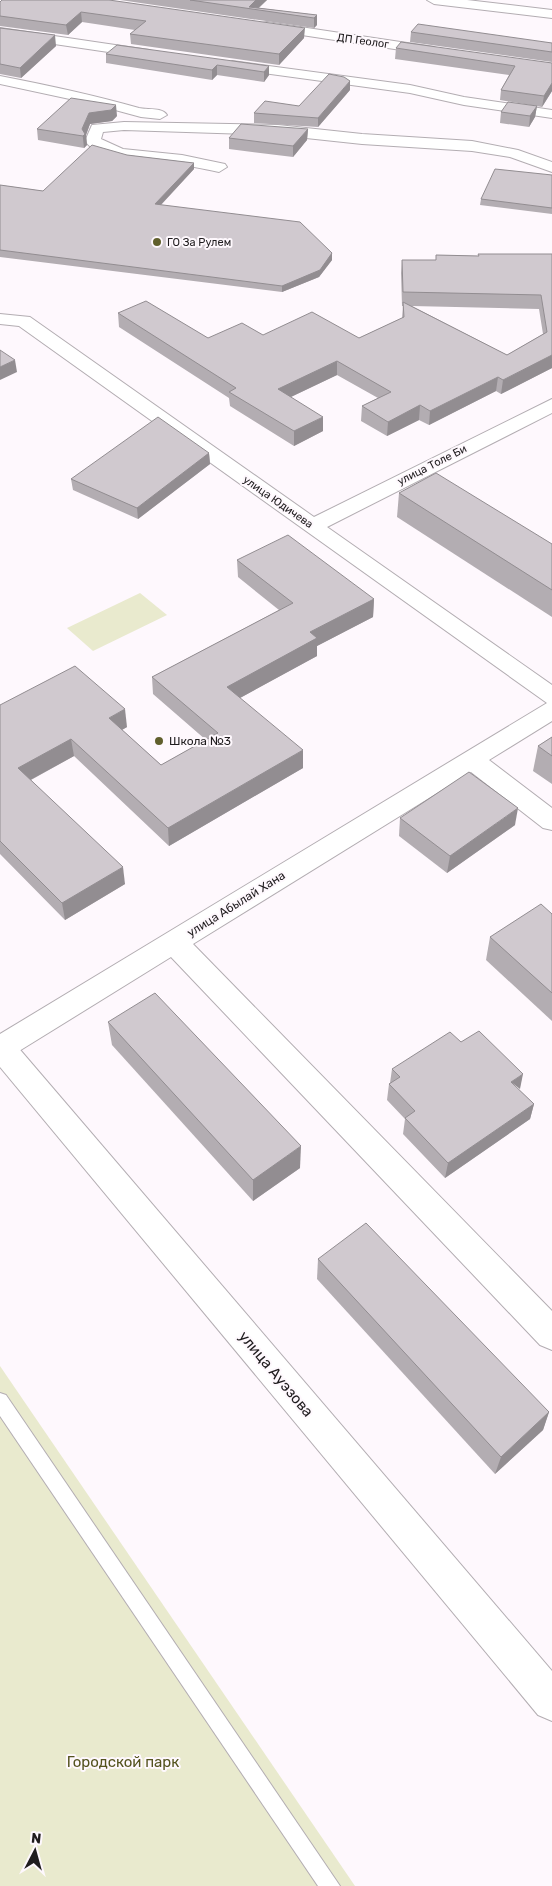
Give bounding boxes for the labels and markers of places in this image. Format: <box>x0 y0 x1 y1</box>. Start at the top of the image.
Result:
marker: ГО За Рулем <box>151 236 163 248</box>
place label: ГО За Рулем <box>167 236 231 249</box>
place label: Школа №3 <box>169 734 231 748</box>
marker: Школа №3 <box>153 735 165 747</box>

